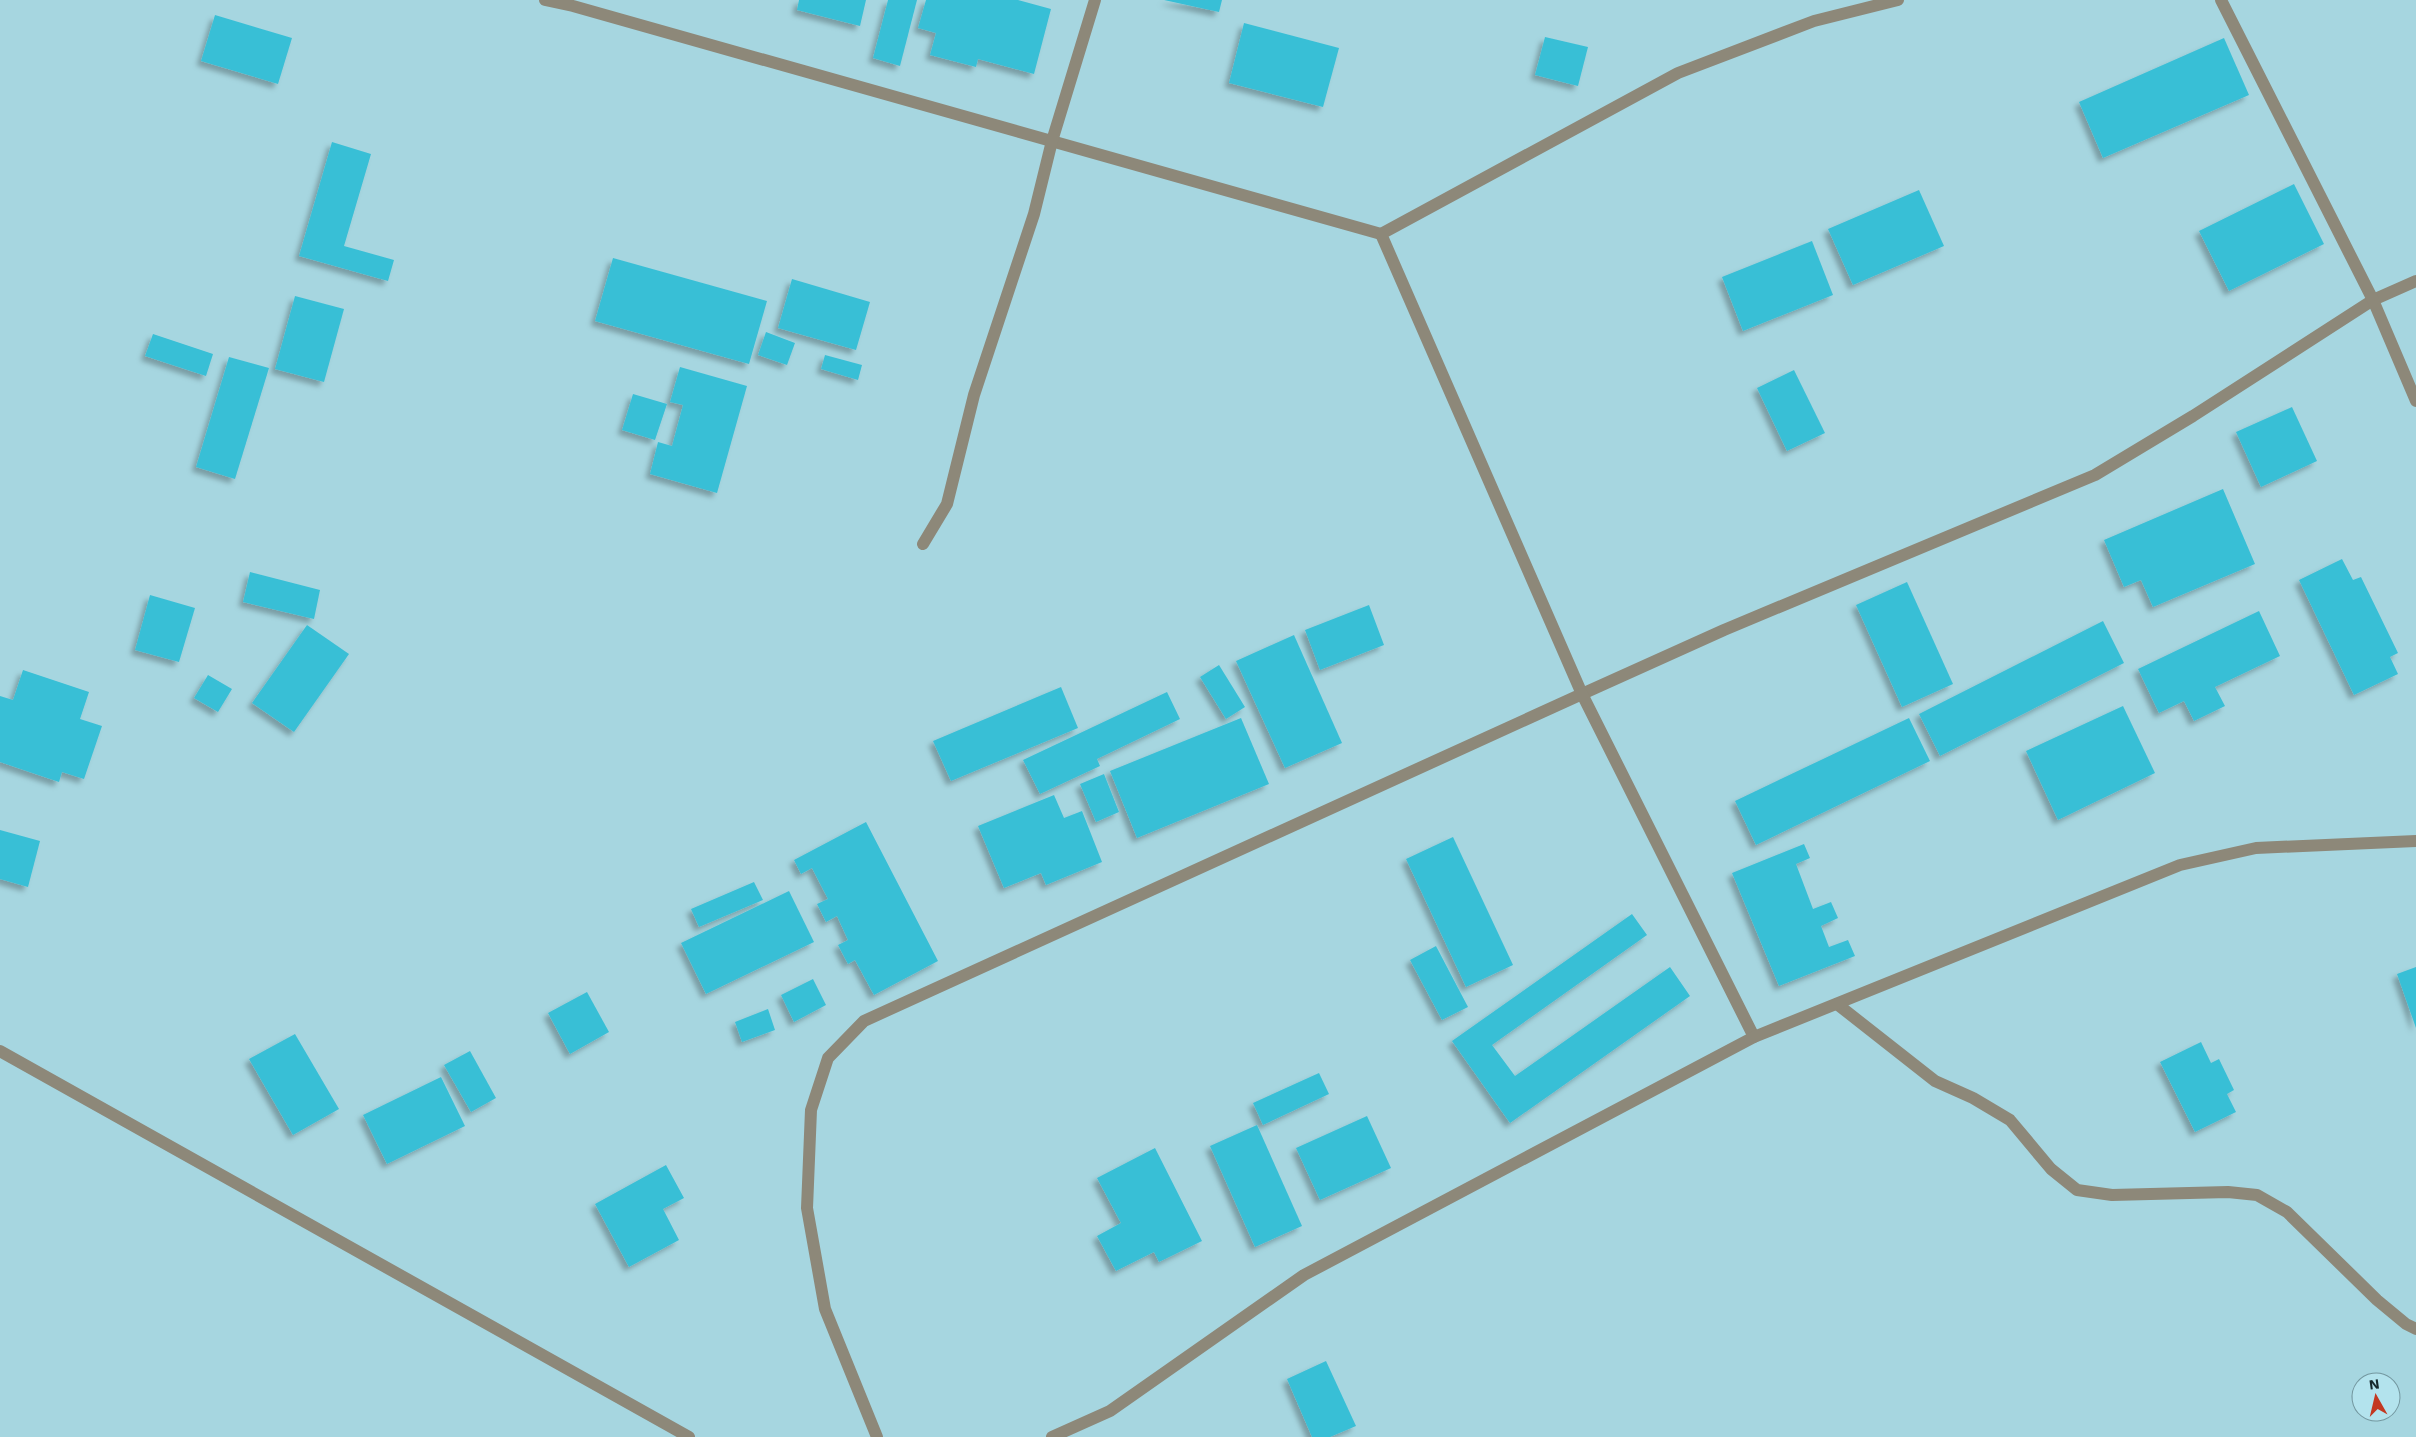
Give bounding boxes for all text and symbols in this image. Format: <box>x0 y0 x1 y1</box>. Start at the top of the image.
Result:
north arrow <box>2351 1372 2401 1422</box>
text: N <box>2368 1375 2380 1393</box>

